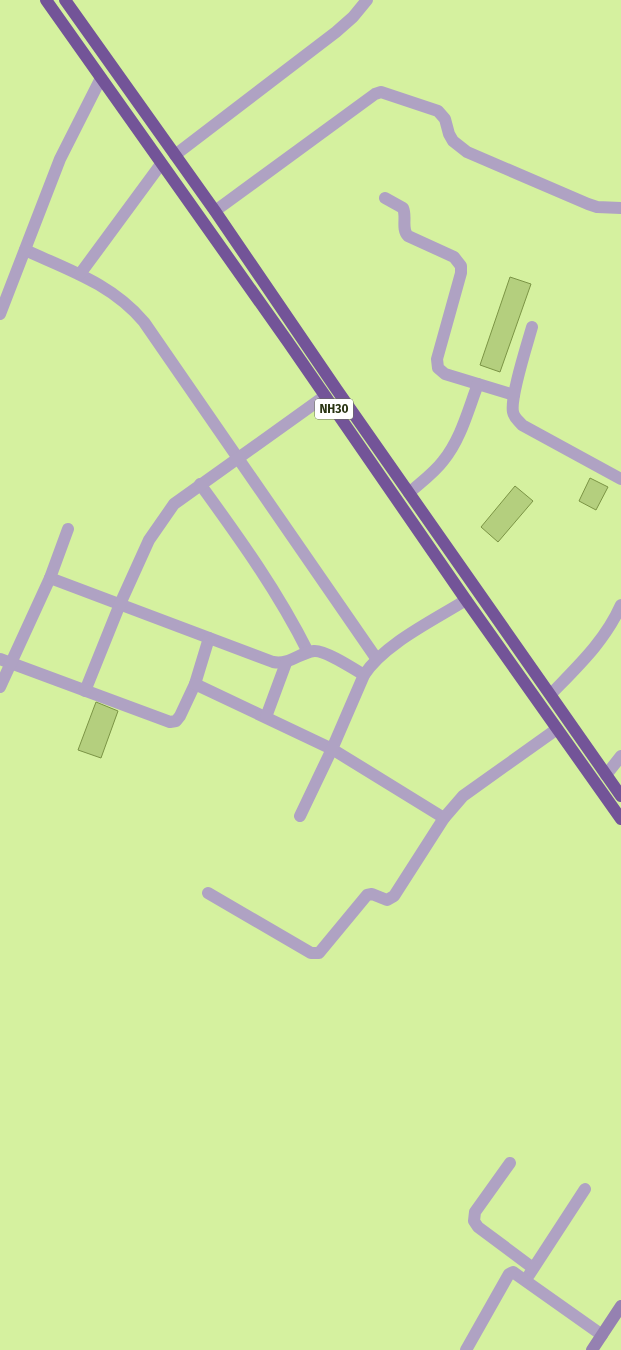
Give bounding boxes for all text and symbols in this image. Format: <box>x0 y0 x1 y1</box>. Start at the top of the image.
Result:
road number: NH30 <box>315 399 353 419</box>

